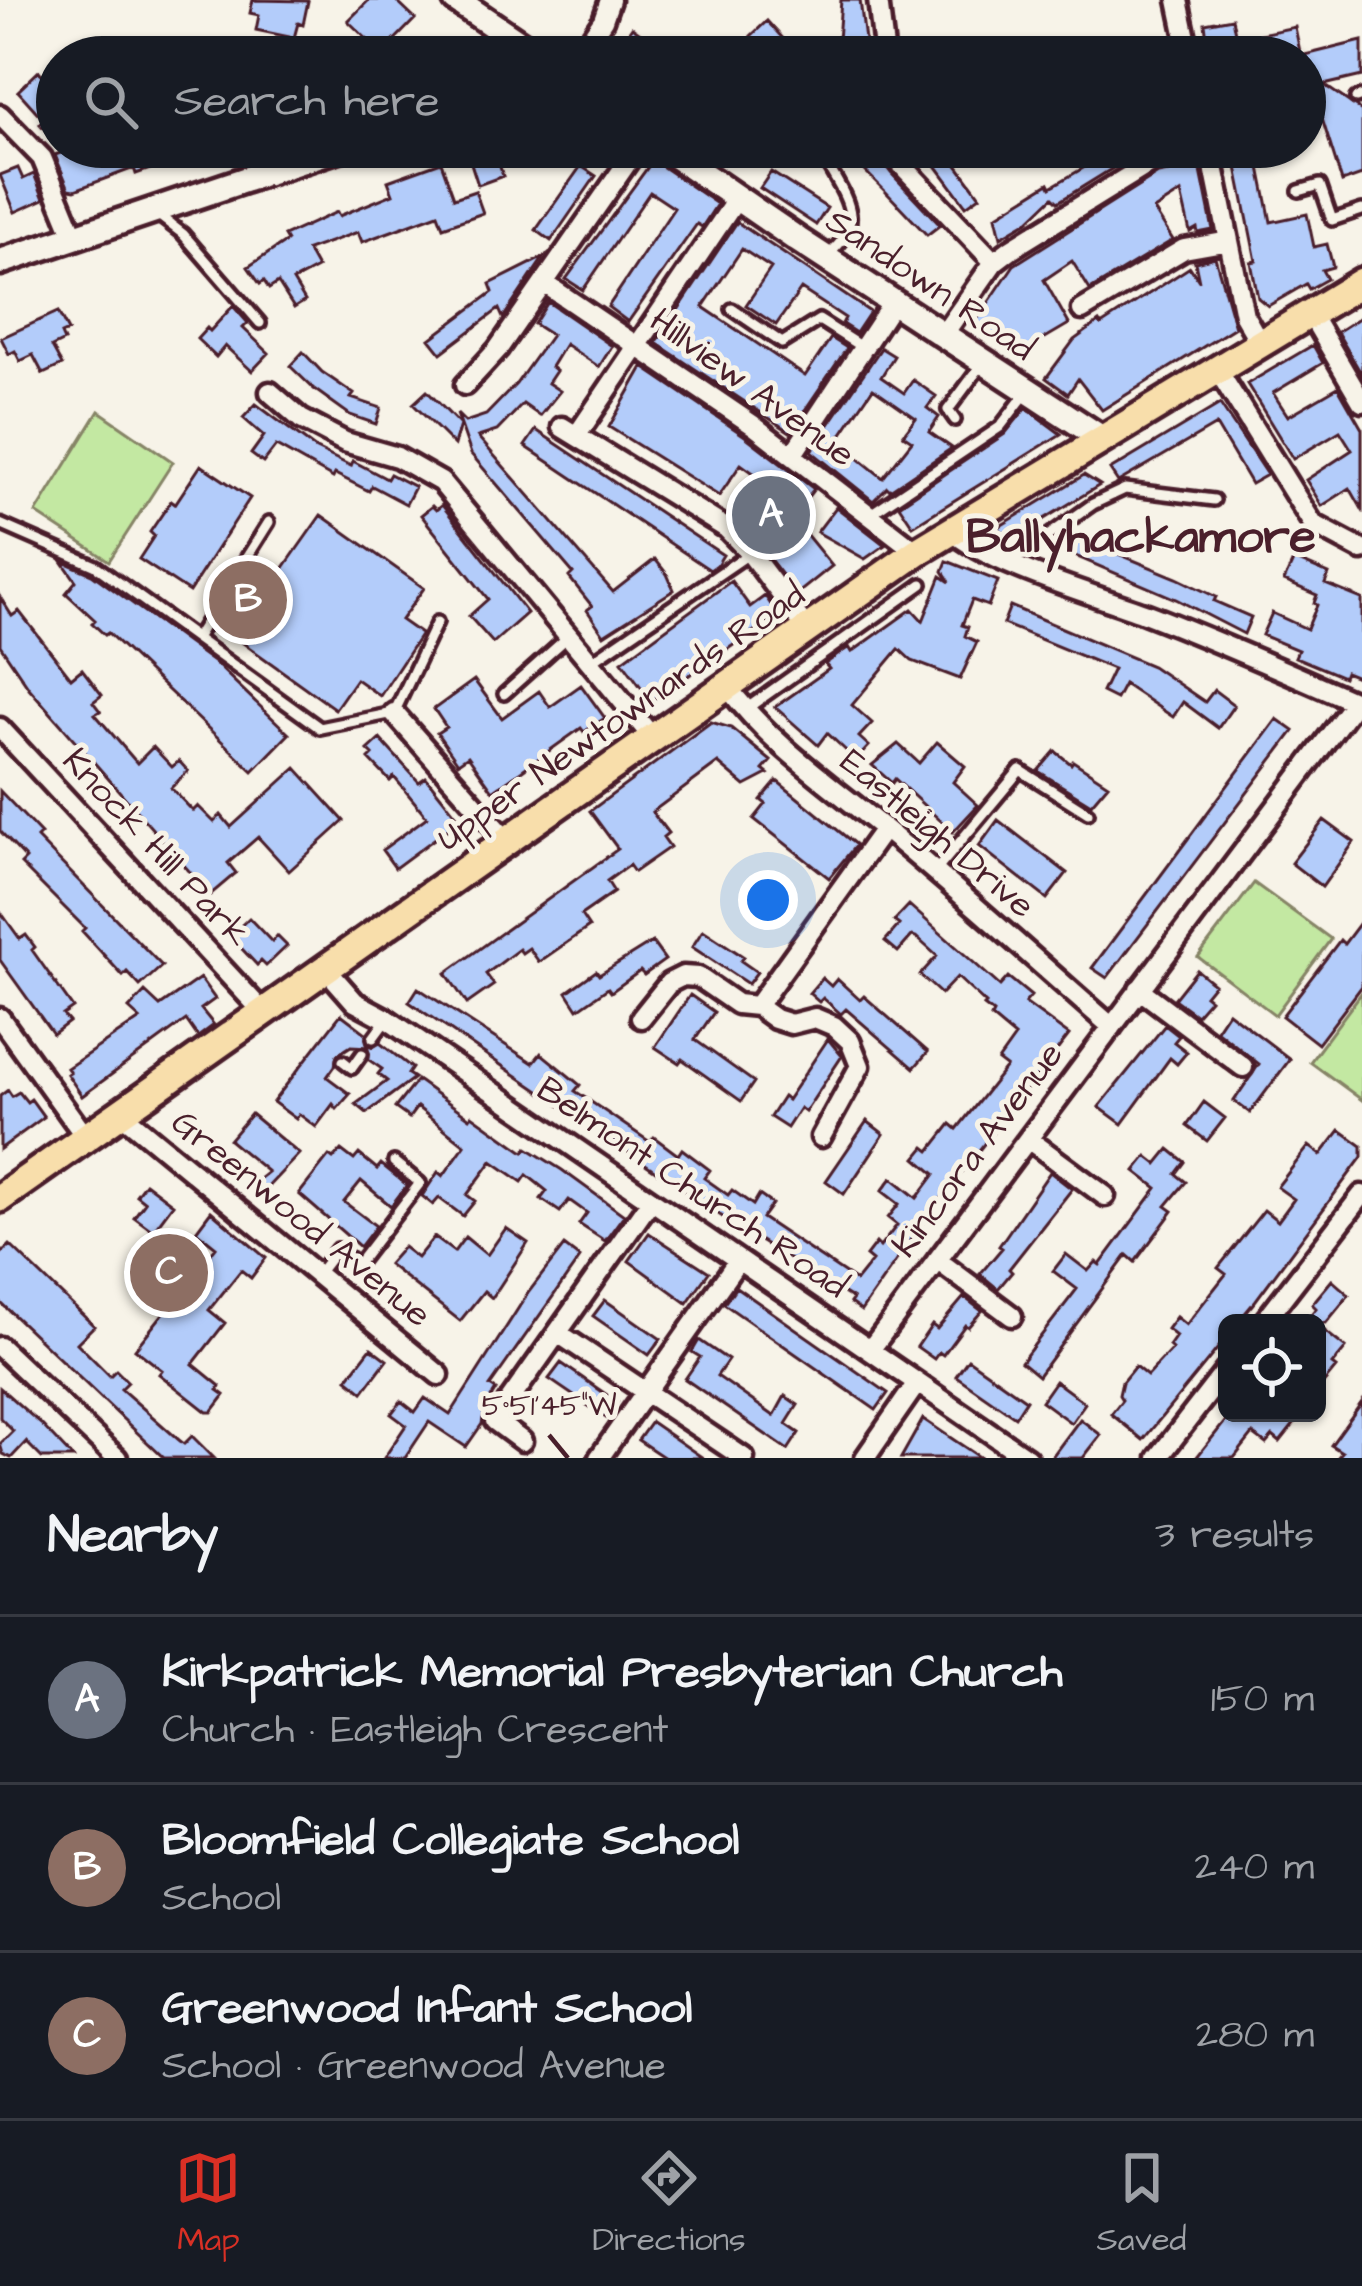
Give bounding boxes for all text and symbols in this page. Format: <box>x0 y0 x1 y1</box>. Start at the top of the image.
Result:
search box <box>36 36 1326 168</box>
icon: search <box>78 69 144 135</box>
text: Search here <box>174 71 440 133</box>
street label: Sandown Road <box>815 196 1045 374</box>
street label: Hillview Avenue <box>639 296 865 480</box>
pin: A <box>732 470 810 560</box>
district label: Ballyhackamore <box>966 505 1316 573</box>
pin: B <box>209 555 287 645</box>
street label: Upper Newtownards Road <box>427 570 815 864</box>
street label: Knock Hill Park <box>50 737 262 959</box>
street label: Eastleigh Drive <box>828 737 1045 932</box>
your location <box>738 870 798 930</box>
street label: Kincora Avenue <box>880 1032 1076 1268</box>
street label: Belmont Church Road <box>526 1065 858 1311</box>
street label: Greenwood Avenue <box>160 1098 442 1340</box>
pin: C <box>130 1228 208 1318</box>
map controls <box>1218 1314 1326 1422</box>
button: locate <box>1218 1314 1326 1422</box>
text: 5°51'45"W <box>482 1385 616 1427</box>
text: Nearby <box>48 1501 218 1572</box>
text: 3 results <box>1155 1509 1314 1563</box>
text: Kirkpatrick Memorial Presbyterian Church <box>162 1642 1063 1704</box>
text: A <box>75 1673 99 1727</box>
text: 150 m <box>1211 1673 1314 1727</box>
text: Church · Eastleigh Crescent <box>162 1704 668 1758</box>
text: Bloomfield Collegiate School <box>162 1810 739 1872</box>
text: B <box>73 1841 101 1895</box>
text: 240 m <box>1195 1841 1314 1895</box>
text: School <box>162 1872 281 1926</box>
text: Greenwood Infant School <box>162 1978 692 2040</box>
text: C <box>73 2009 101 2063</box>
text: 280 m <box>1196 2009 1314 2063</box>
text: School · Greenwood Avenue <box>162 2040 666 2094</box>
tab: Map <box>175 2145 241 2263</box>
tab: Directions <box>592 2145 746 2263</box>
tab: Saved <box>1097 2145 1187 2263</box>

